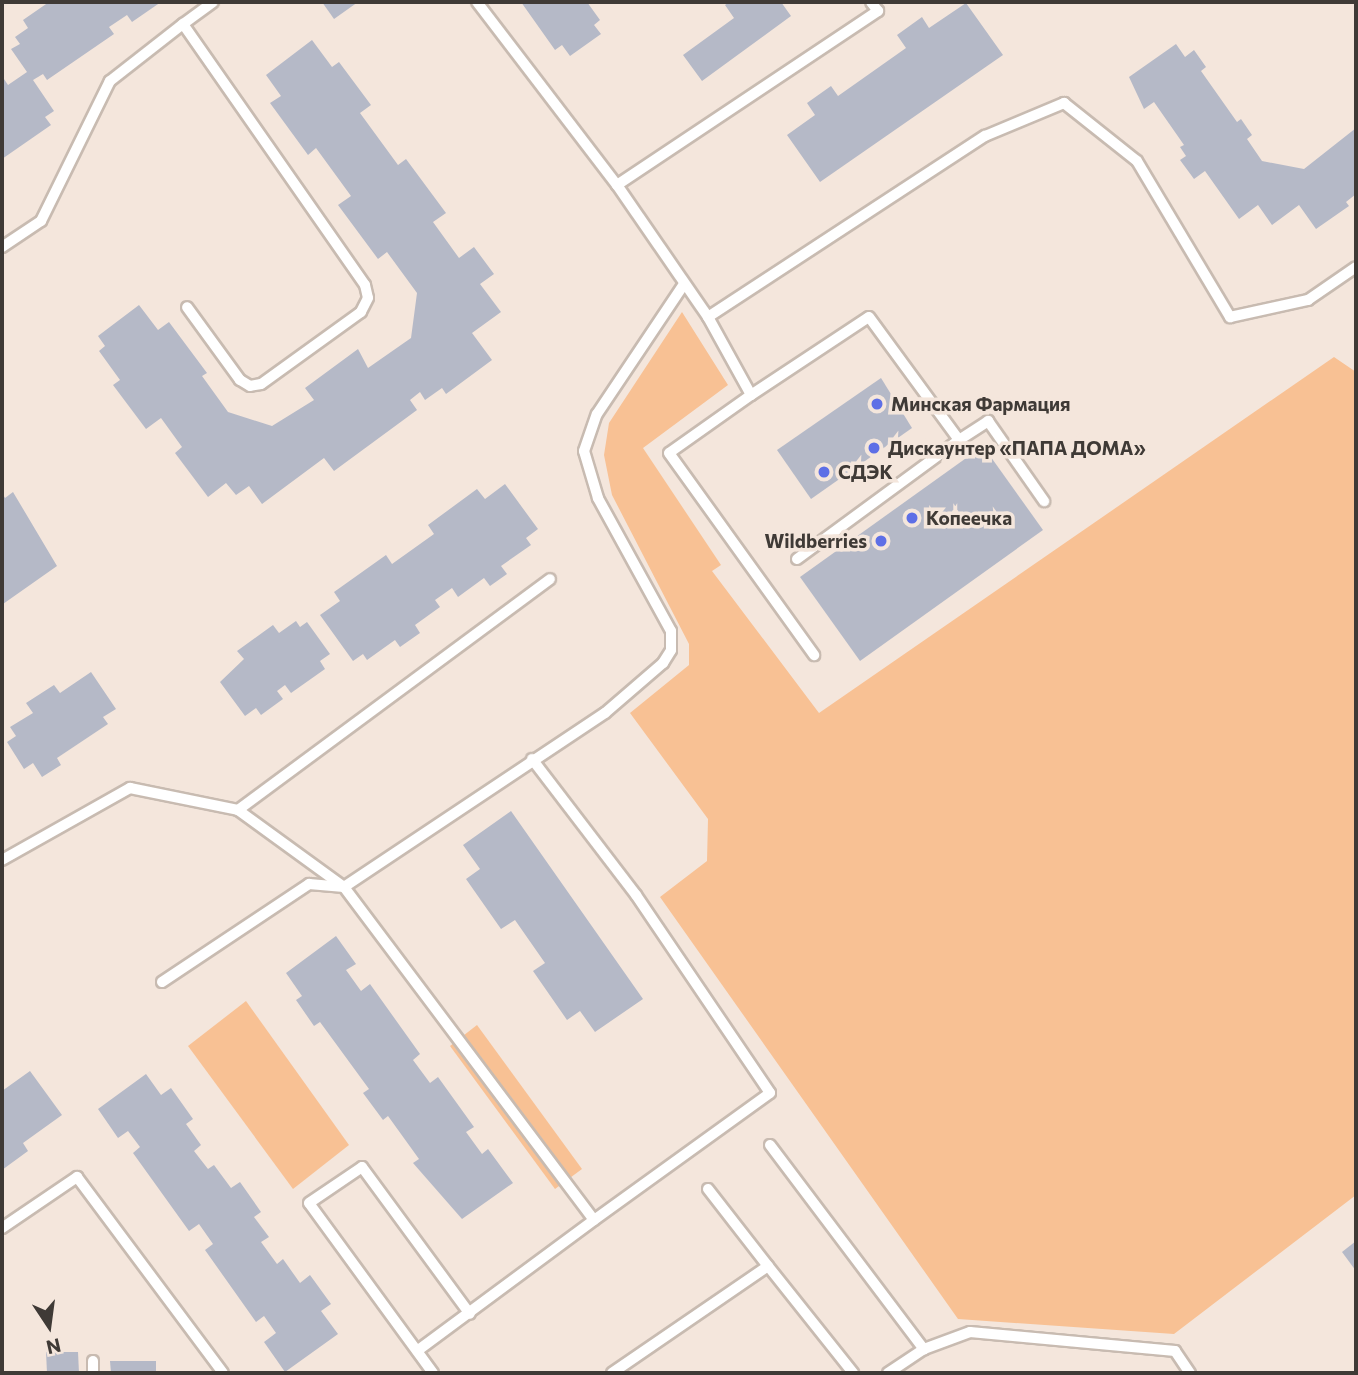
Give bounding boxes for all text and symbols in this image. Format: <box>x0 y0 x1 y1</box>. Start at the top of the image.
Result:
place label: Минская Фармация <box>891 393 1071 415</box>
marker: Минская Фармация <box>869 396 885 412</box>
place label: Дискаунтер «ПАПА ДОМА» <box>888 437 1146 459</box>
marker: Дискаунтер «ПАПА ДОМА» <box>866 440 882 456</box>
place label: СДЭК <box>838 461 893 483</box>
marker: СДЭК <box>816 464 832 480</box>
place label: Копеечка <box>926 507 1012 529</box>
marker: Копеечка <box>904 510 920 526</box>
place label: Wildberries <box>764 530 867 552</box>
marker: Wildberries <box>873 533 889 549</box>
north arrow <box>14 1291 84 1361</box>
text: N <box>44 1334 63 1360</box>

